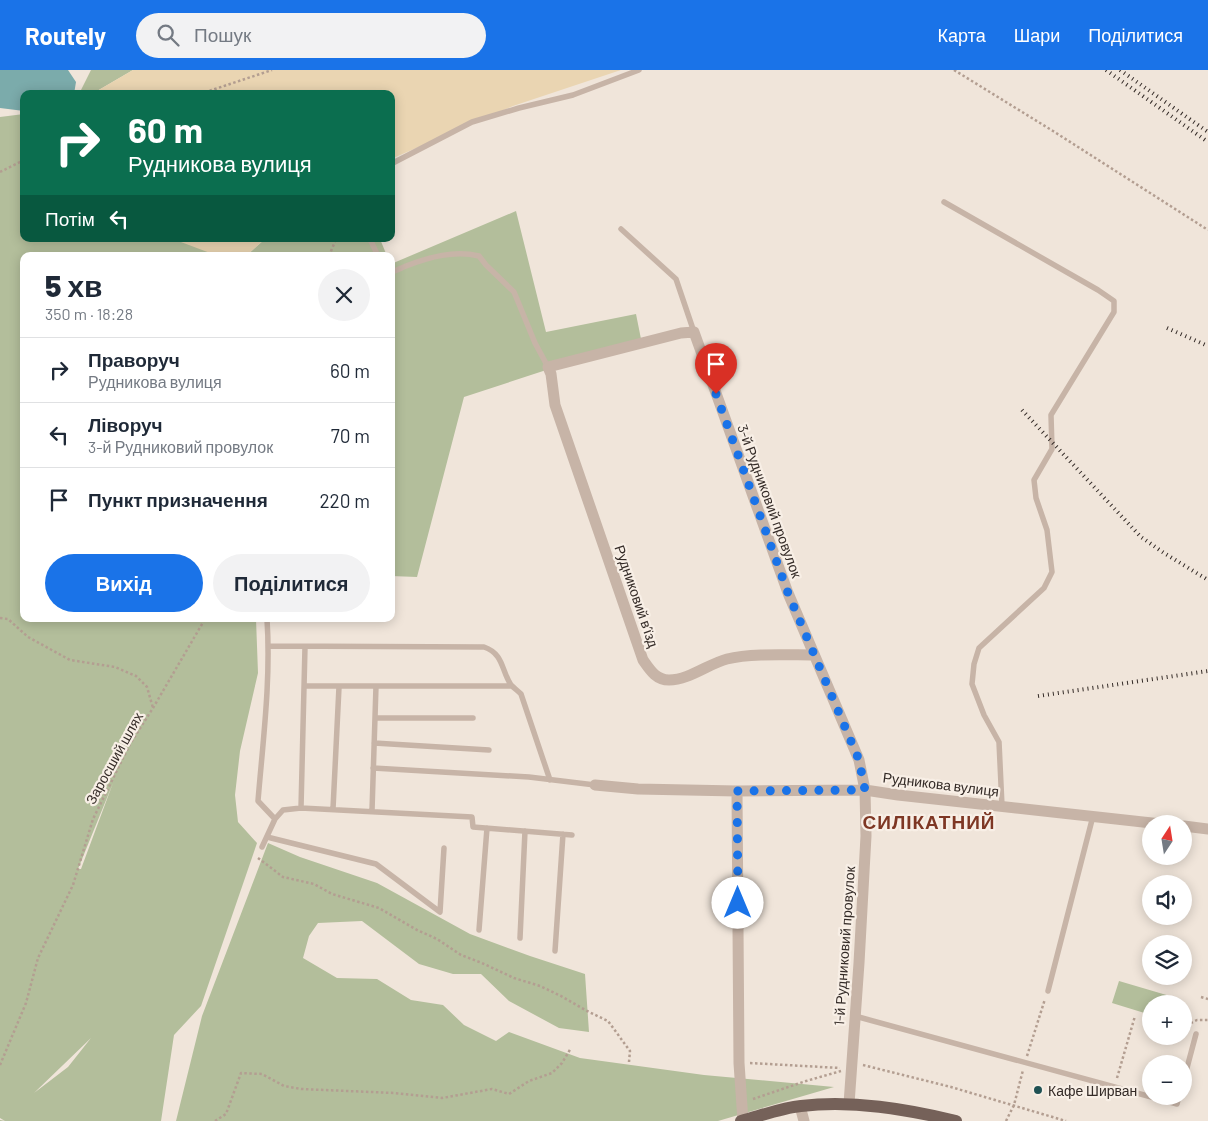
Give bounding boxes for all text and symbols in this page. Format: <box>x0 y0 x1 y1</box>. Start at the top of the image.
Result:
search box <box>136 13 486 58</box>
text: Routely <box>25 21 106 50</box>
icon: search <box>154 21 182 49</box>
text: Пошук <box>194 23 251 46</box>
text: Карта <box>938 24 986 46</box>
text: Шари <box>1014 24 1060 46</box>
text: Поділитися <box>1088 24 1183 46</box>
text: 60 m <box>128 108 203 150</box>
icon: right <box>45 110 110 175</box>
text: Рудникова вулиця <box>128 150 312 176</box>
icon: left <box>105 205 133 233</box>
text: Потім <box>45 207 95 230</box>
text: 5 хв <box>45 267 103 303</box>
button: close <box>318 269 370 321</box>
text: 350 m · 18:28 <box>45 304 133 323</box>
pin <box>695 343 737 394</box>
text: Праворуч <box>88 348 180 371</box>
icon: arrive <box>702 350 730 378</box>
icon: right <box>45 356 73 384</box>
text: 60 m <box>330 359 370 382</box>
text: Рудникова вулиця <box>88 372 222 391</box>
text: Ліворуч <box>88 413 163 436</box>
icon: left <box>45 421 73 449</box>
street label: 3-й Рудниковий провулок <box>734 422 806 581</box>
text: 70 m <box>331 424 370 447</box>
text: 3-й Рудниковий провулок <box>88 437 273 456</box>
icon: arrive <box>45 486 73 514</box>
text: Пункт призначення <box>88 488 268 511</box>
text: 220 m <box>319 489 370 512</box>
street label: Рудниковий в’їзд <box>612 543 662 649</box>
button: Вихід <box>45 554 203 612</box>
button: Поділитися <box>213 554 370 612</box>
street label: Заросший шлях <box>82 709 146 807</box>
street label: Рудникова вулиця <box>882 768 1000 800</box>
district label: СИЛІКАТНИЙ <box>863 810 996 833</box>
north arrow <box>1142 815 1192 865</box>
map controls <box>1142 815 1192 1105</box>
street label: 1-й Рудниковий провулок <box>830 865 858 1026</box>
button: sound <box>1142 875 1192 925</box>
position arrow <box>711 876 763 928</box>
button: layers <box>1142 935 1192 985</box>
button: + <box>1142 995 1192 1045</box>
button: − <box>1142 1055 1192 1105</box>
place label: Кафе Ширван <box>1048 1082 1137 1099</box>
marker: Кафе Ширван <box>1032 1084 1044 1096</box>

